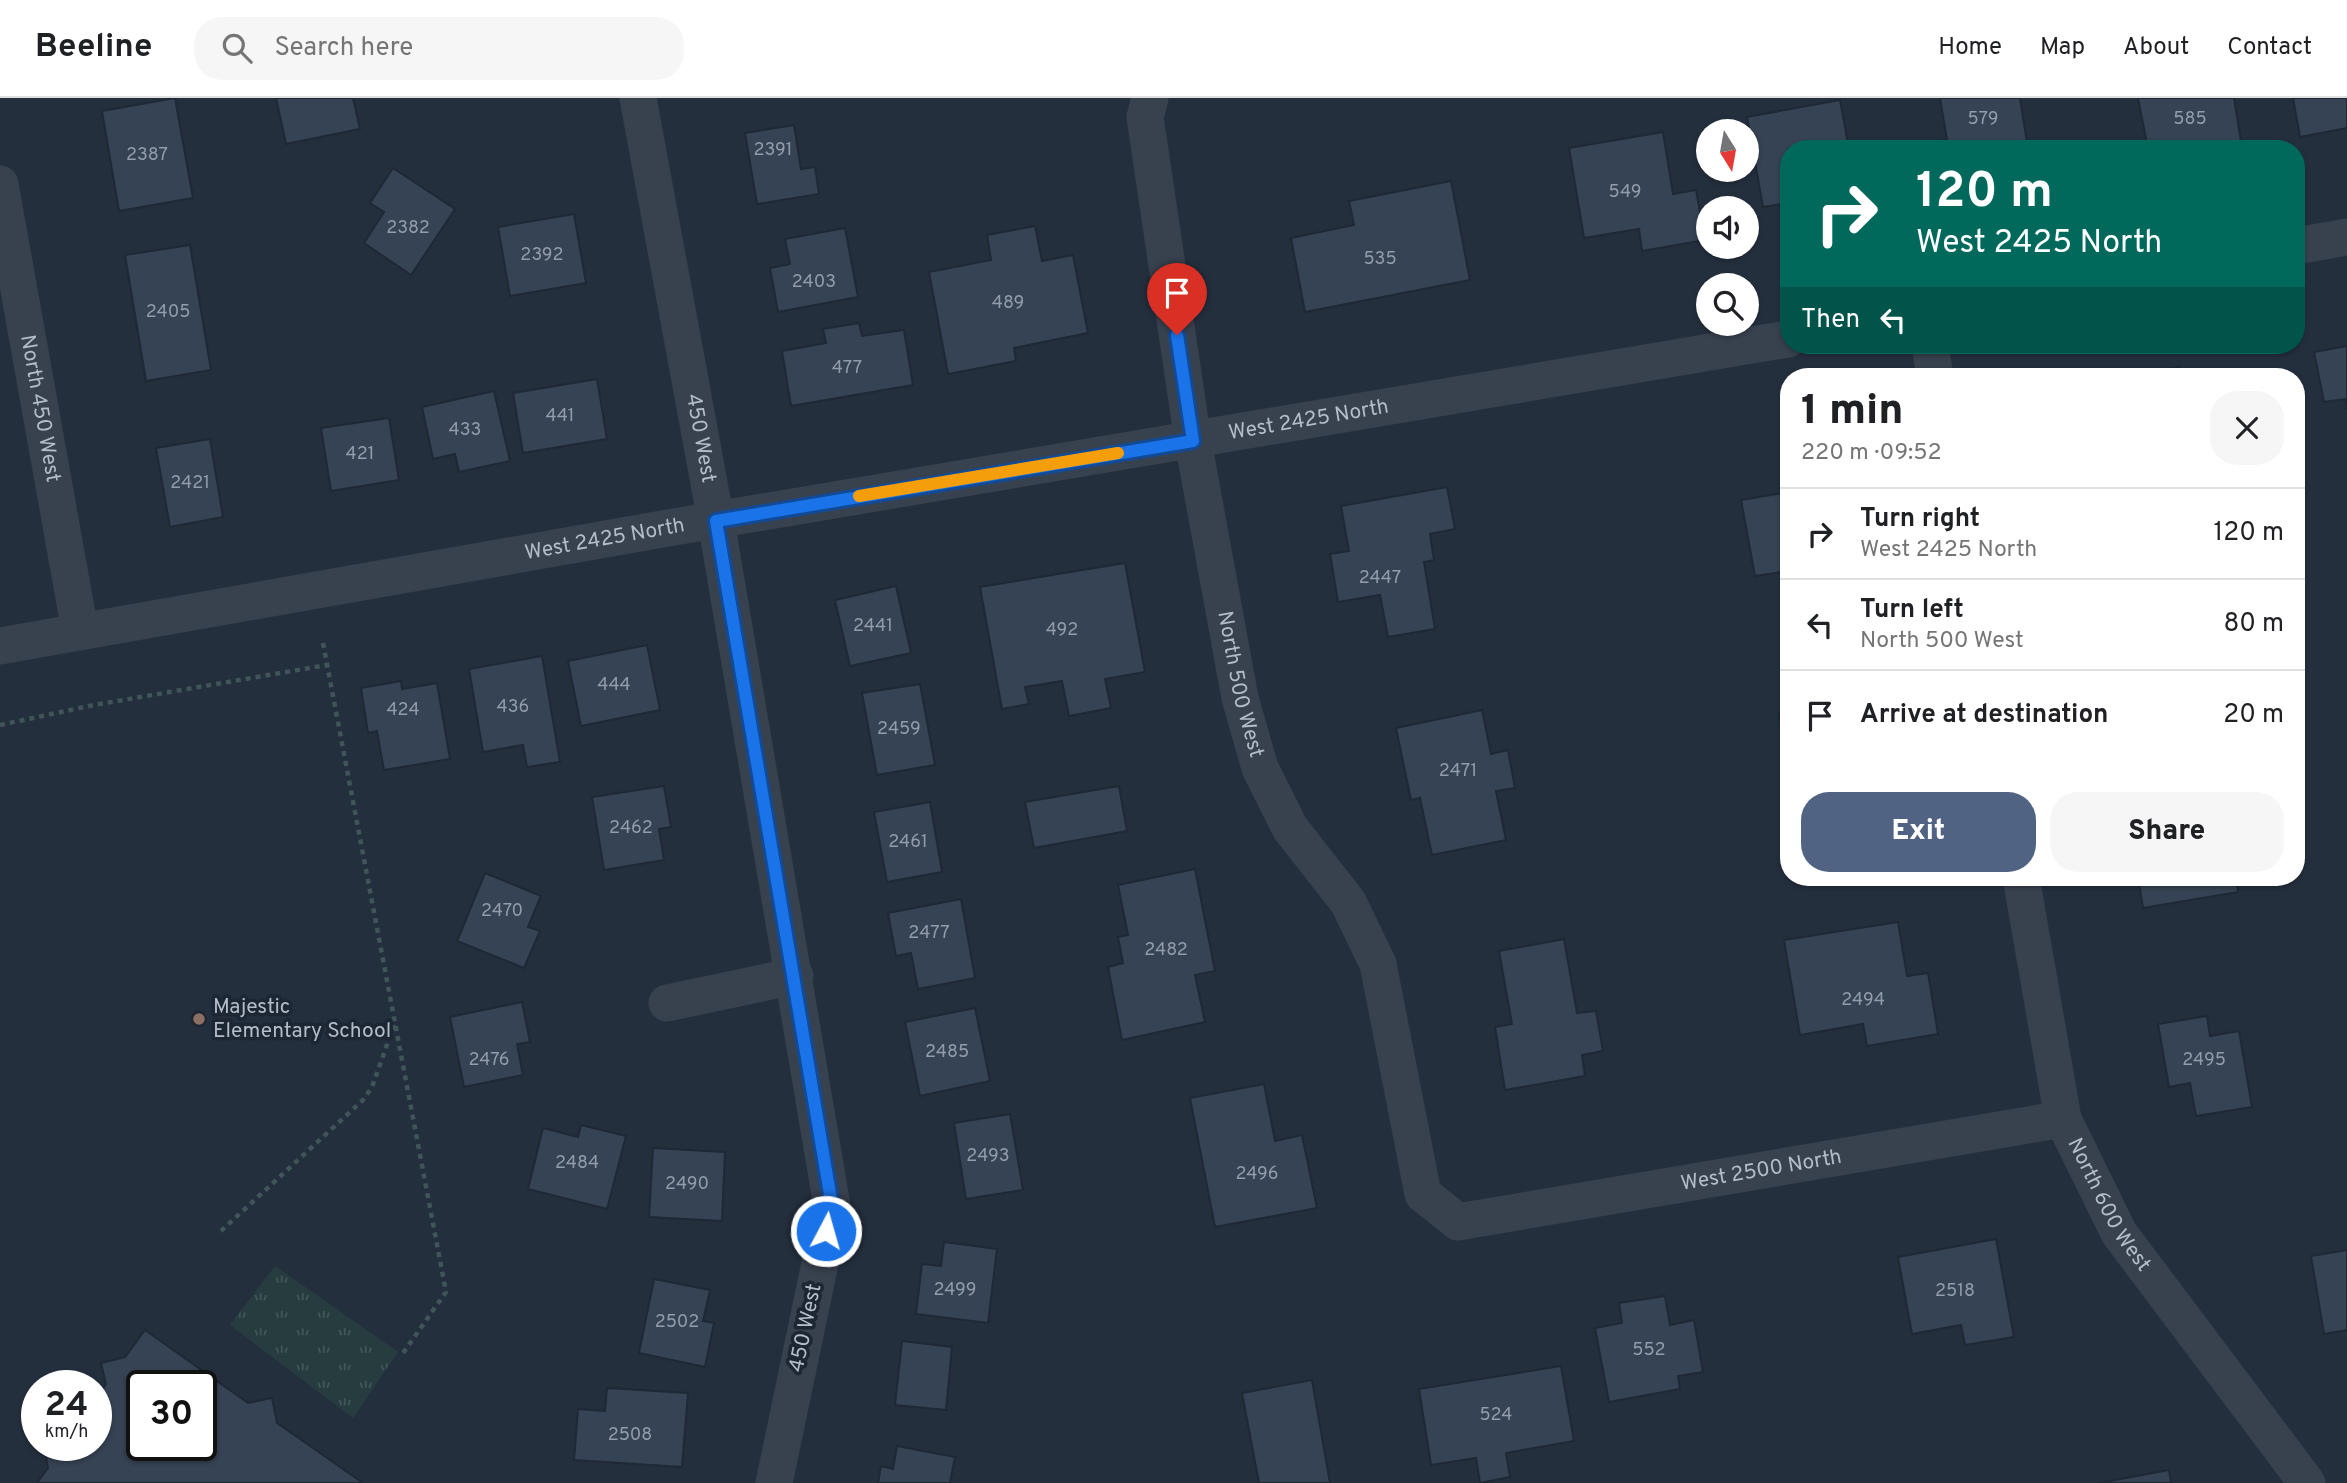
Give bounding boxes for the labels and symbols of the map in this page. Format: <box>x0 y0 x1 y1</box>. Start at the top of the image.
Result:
house number: 579 <box>1967 108 1999 131</box>
house number: 585 <box>2173 108 2207 131</box>
north arrow <box>1696 119 1759 182</box>
house number: 2391 <box>754 139 792 162</box>
house number: 2387 <box>126 144 168 167</box>
house number: 549 <box>1608 181 1642 204</box>
house number: 2382 <box>386 217 430 240</box>
house number: 2392 <box>520 244 564 267</box>
house number: 535 <box>1363 248 1397 271</box>
pin <box>1147 263 1207 335</box>
house number: 2403 <box>792 271 836 294</box>
house number: 489 <box>992 292 1024 315</box>
house number: 2405 <box>146 301 190 324</box>
street label: North 450 West <box>14 333 67 484</box>
house number: 477 <box>832 357 862 380</box>
street label: 450 West <box>679 392 722 485</box>
street label: West 2425 North <box>1227 393 1391 447</box>
house number: 441 <box>545 405 575 428</box>
house number: 433 <box>449 419 481 442</box>
house number: 421 <box>346 443 374 466</box>
house number: 2421 <box>170 472 210 495</box>
street label: West 2425 North <box>523 512 687 567</box>
house number: 2447 <box>1359 567 1401 590</box>
street label: North 500 West <box>1211 609 1270 761</box>
house number: 2441 <box>853 615 893 638</box>
house number: 492 <box>1046 619 1078 642</box>
house number: 444 <box>597 674 631 697</box>
house number: 436 <box>497 696 529 719</box>
house number: 424 <box>386 699 420 722</box>
house number: 2459 <box>877 718 921 741</box>
house number: 2471 <box>1439 760 1477 783</box>
house number: 2462 <box>609 817 653 840</box>
house number: 2461 <box>888 831 928 854</box>
house number: 2470 <box>481 900 523 923</box>
house number: 2477 <box>908 922 950 945</box>
house number: 2482 <box>1144 939 1188 962</box>
house number: 2494 <box>1841 989 1885 1012</box>
place label: Majestic Elementary School <box>213 994 391 1045</box>
marker: Majestic Elementary School <box>191 1011 207 1027</box>
house number: 2485 <box>925 1041 969 1064</box>
house number: 2476 <box>468 1049 510 1072</box>
house number: 2495 <box>2182 1049 2226 1072</box>
street label: North 600 West <box>2061 1134 2157 1277</box>
street label: West 2500 North <box>1679 1143 1844 1197</box>
house number: 2493 <box>966 1145 1010 1168</box>
house number: 2484 <box>555 1152 599 1175</box>
house number: 2496 <box>1235 1163 1279 1186</box>
house number: 2490 <box>665 1173 709 1196</box>
position arrow <box>789 1194 863 1268</box>
house number: 2499 <box>933 1279 977 1302</box>
house number: 2518 <box>1935 1280 1975 1303</box>
street label: 450 West <box>783 1281 829 1375</box>
house number: 2502 <box>655 1311 699 1334</box>
house number: 552 <box>1632 1339 1666 1362</box>
speed limit sign: 30 <box>126 1370 217 1461</box>
house number: 524 <box>1479 1404 1513 1427</box>
house number: 2508 <box>608 1424 652 1447</box>

